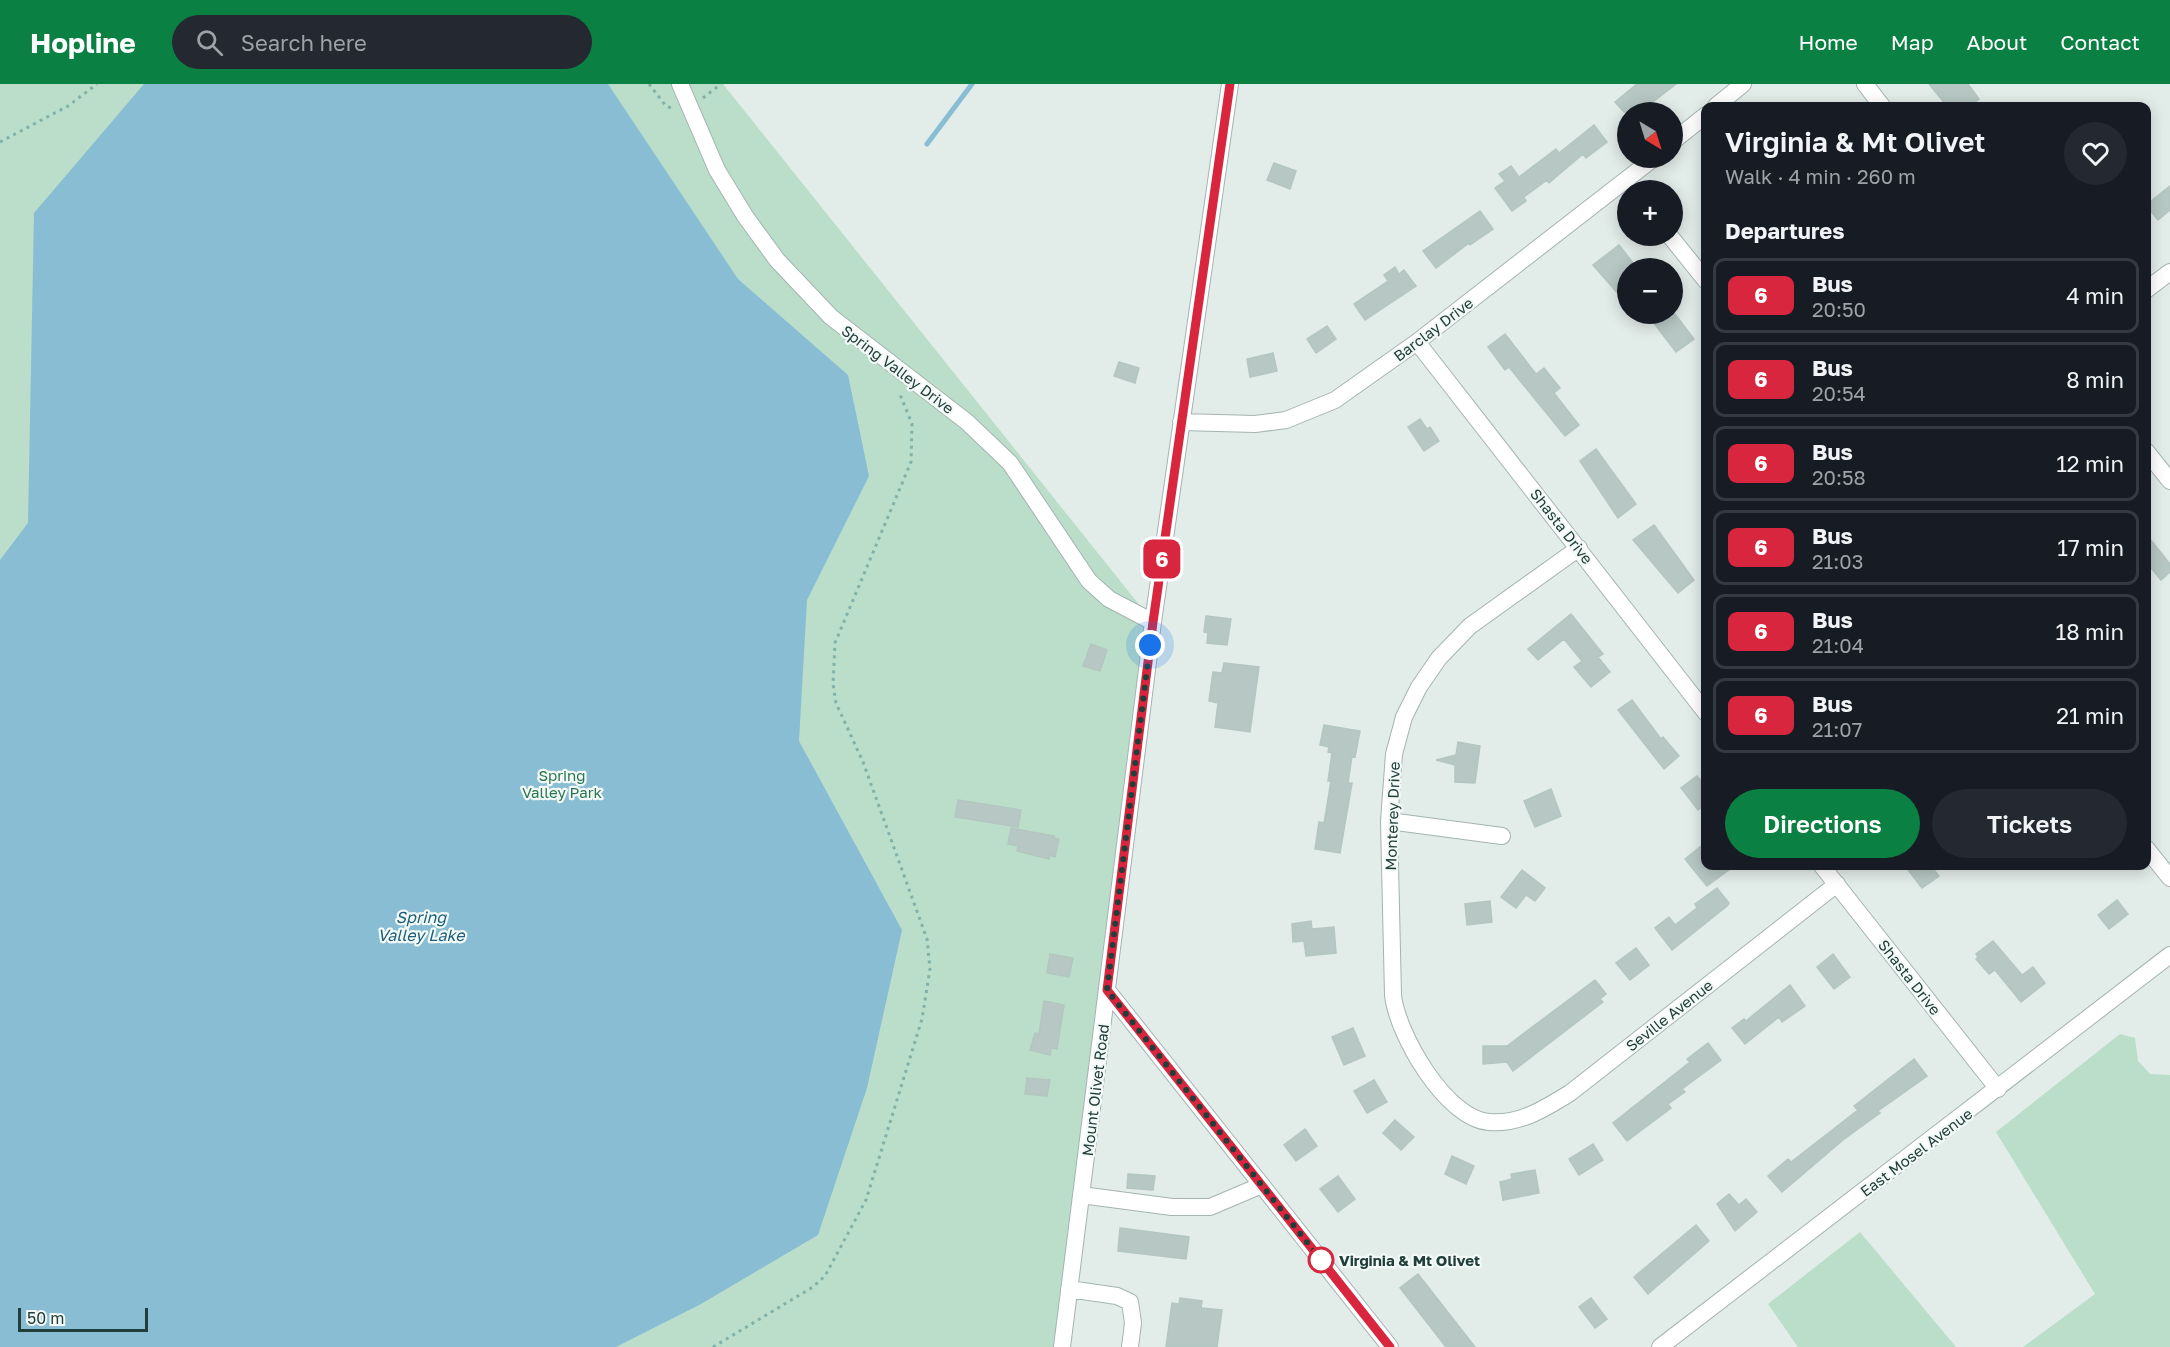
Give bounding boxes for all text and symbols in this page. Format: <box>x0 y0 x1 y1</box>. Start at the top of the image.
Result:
search box <box>172 15 592 69</box>
text: Hopline <box>30 26 136 59</box>
icon: search <box>193 26 226 59</box>
text: Search here <box>241 29 367 56</box>
text: Home <box>1798 29 1858 55</box>
text: Map <box>1891 29 1934 55</box>
text: About <box>1967 29 2027 55</box>
text: Contact <box>2060 29 2140 55</box>
north arrow <box>1617 102 1683 168</box>
map controls <box>1617 102 1683 324</box>
button: heart <box>2064 122 2127 185</box>
text: Virginia & Mt Olivet <box>1725 125 1986 158</box>
text: Walk · 4 min · 260 m <box>1725 164 1916 188</box>
button: + <box>1617 180 1683 246</box>
text: Departures <box>1725 217 1844 244</box>
button: − <box>1617 258 1683 324</box>
text: Bus <box>1812 270 1853 297</box>
text: 6 <box>1754 282 1768 308</box>
text: 4 min <box>2066 282 2124 309</box>
street label: Barclay Drive <box>1390 293 1476 365</box>
text: 20:50 <box>1812 297 1866 321</box>
street label: Spring Valley Drive <box>838 321 958 417</box>
text: Bus <box>1812 354 1853 381</box>
text: 6 <box>1754 366 1768 392</box>
text: 8 min <box>2066 366 2124 393</box>
text: 20:54 <box>1812 381 1866 405</box>
text: Bus <box>1812 438 1853 465</box>
text: 6 <box>1754 450 1768 476</box>
text: 12 min <box>2056 450 2124 477</box>
text: 20:58 <box>1812 465 1866 489</box>
street label: Shasta Drive <box>1527 485 1597 567</box>
text: Bus <box>1812 522 1853 549</box>
text: 6 <box>1754 534 1768 560</box>
text: 17 min <box>2057 534 2124 561</box>
line badge: 6 <box>1142 540 1182 578</box>
text: 6 <box>1155 546 1169 572</box>
text: 21:03 <box>1812 549 1863 573</box>
text: Bus <box>1812 606 1853 633</box>
text: 6 <box>1754 618 1768 644</box>
text: 18 min <box>2056 618 2124 645</box>
your location <box>1135 630 1165 660</box>
text: 21:04 <box>1812 633 1864 657</box>
text: Bus <box>1812 690 1853 717</box>
text: 6 <box>1754 702 1768 728</box>
text: 21 min <box>2056 702 2124 729</box>
text: 21:07 <box>1812 717 1862 741</box>
street label: Monterey Drive <box>1381 761 1403 871</box>
park label: Spring Valley Park <box>522 766 603 801</box>
button: Directions <box>1725 789 1920 858</box>
button: Tickets <box>1932 789 2127 858</box>
water label: Spring Valley Lake <box>377 907 466 945</box>
street label: Shasta Drive <box>1875 936 1945 1018</box>
street label: Seville Avenue <box>1622 975 1716 1055</box>
street label: Mount Olivet Road <box>1078 1023 1112 1157</box>
street label: East Mosel Avenue <box>1857 1104 1976 1200</box>
marker: Virginia & Mt Olivet <box>1308 1247 1334 1273</box>
place label: Virginia & Mt Olivet <box>1339 1251 1480 1269</box>
scale bar <box>18 1305 148 1332</box>
text: 50 m <box>27 1308 64 1328</box>

